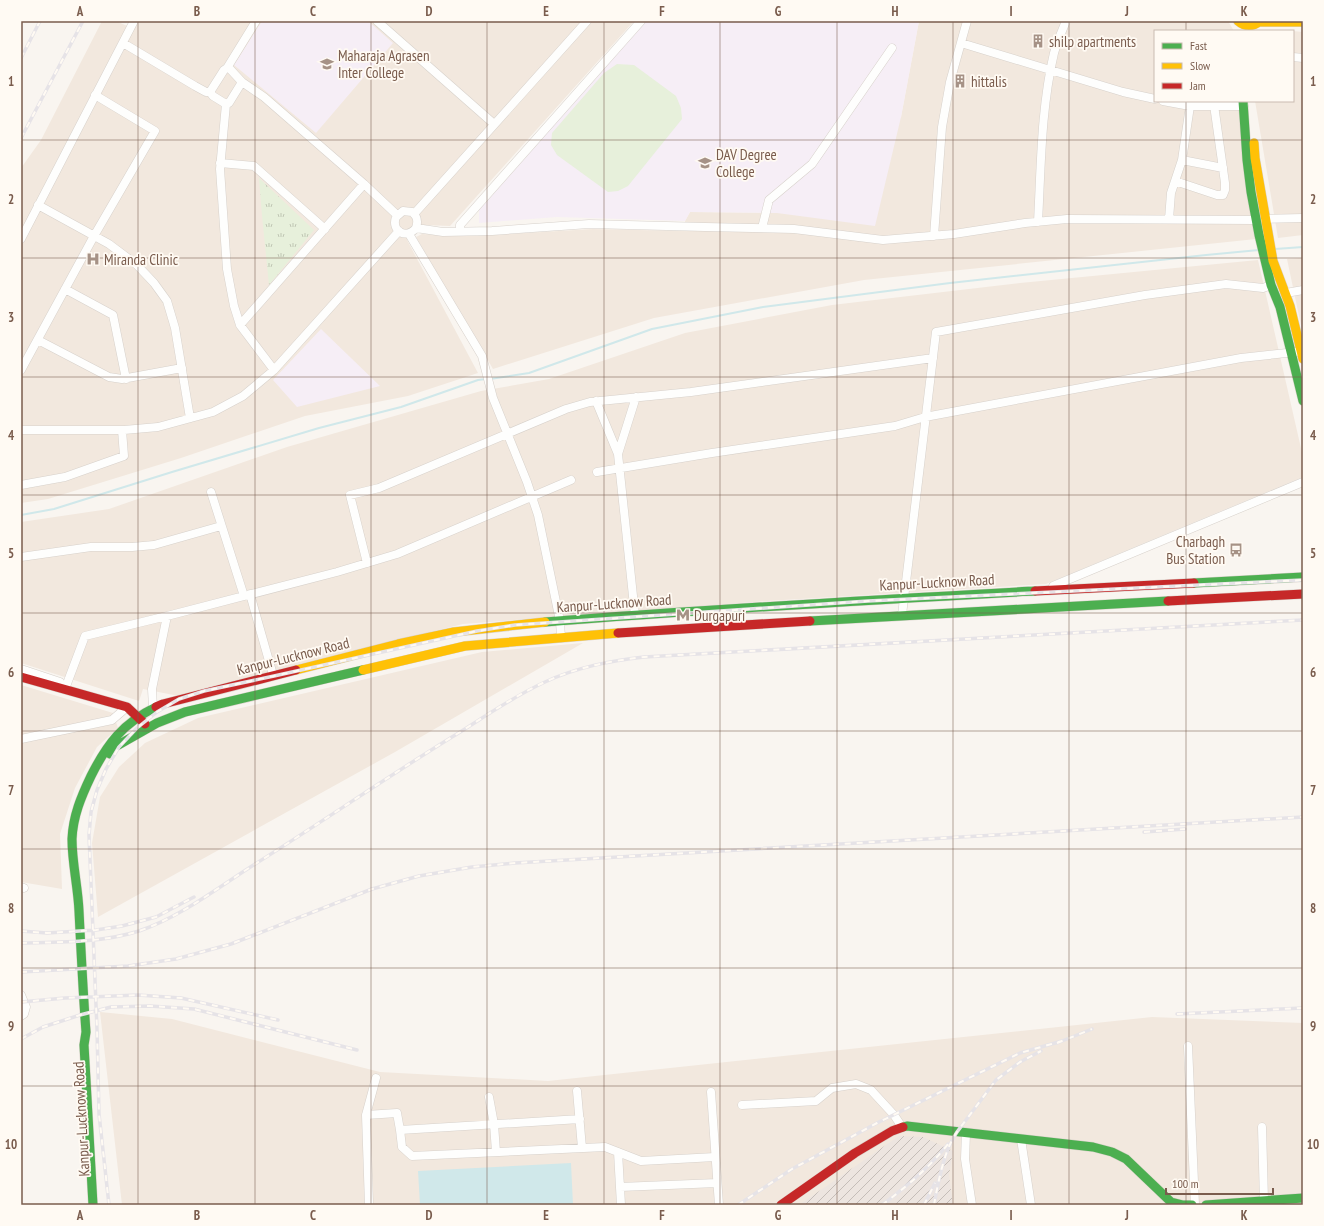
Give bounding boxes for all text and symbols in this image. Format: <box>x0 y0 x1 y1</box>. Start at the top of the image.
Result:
text: A <box>76 3 84 20</box>
text: B <box>194 3 200 20</box>
text: C <box>310 3 316 20</box>
text: D <box>426 3 433 20</box>
text: E <box>543 3 549 20</box>
text: F <box>659 3 665 20</box>
text: G <box>775 3 782 20</box>
text: H <box>892 3 899 20</box>
text: I <box>1009 3 1013 20</box>
text: J <box>1124 3 1129 20</box>
text: K <box>1241 3 1248 20</box>
legend <box>1154 30 1294 102</box>
place label: shilp apartments <box>1049 32 1136 51</box>
building icon: shilp apartments <box>1030 33 1046 49</box>
text: Fast <box>1190 38 1208 53</box>
place label: Maharaja Agrasen Inter College <box>338 46 430 82</box>
school or university icon: Maharaja Agrasen Inter College <box>319 56 335 72</box>
text: Slow <box>1190 58 1211 73</box>
place label: hittalis <box>971 72 1007 91</box>
text: 1 <box>8 73 14 90</box>
building icon: hittalis <box>952 73 968 89</box>
text: 1 <box>1310 73 1316 90</box>
text: Jam <box>1189 78 1206 93</box>
place label: DAV Degree College <box>716 145 777 181</box>
school or university icon: DAV Degree College <box>697 155 713 171</box>
text: 2 <box>8 191 14 208</box>
text: 2 <box>1310 191 1316 208</box>
place label: Miranda Clinic <box>104 250 179 269</box>
hospital icon: Miranda Clinic <box>85 251 101 267</box>
text: 3 <box>8 309 14 326</box>
text: 3 <box>1310 309 1316 326</box>
text: 4 <box>8 427 15 444</box>
text: 4 <box>1310 427 1317 444</box>
place label: Charbagh Bus Station <box>1166 532 1225 568</box>
bus stop icon: Charbagh Bus Station <box>1228 542 1244 558</box>
text: 5 <box>8 545 14 562</box>
text: 5 <box>1310 545 1316 562</box>
street label: Kanpur-Lucknow Road <box>879 570 995 594</box>
street label: Kanpur-Lucknow Road <box>556 590 672 616</box>
place label: Durgapuri <box>694 606 745 625</box>
metro station icon: Durgapuri <box>675 607 691 623</box>
street label: Kanpur-Lucknow Road <box>235 633 351 679</box>
text: 6 <box>8 664 14 681</box>
text: 6 <box>1310 664 1316 681</box>
text: 7 <box>8 782 14 799</box>
text: 7 <box>1310 782 1316 799</box>
text: 8 <box>8 900 14 917</box>
text: 8 <box>1310 900 1316 917</box>
text: 9 <box>8 1018 14 1035</box>
text: 9 <box>1310 1018 1316 1035</box>
street label: Kanpur-Lucknow Road <box>69 1061 93 1177</box>
text: 10 <box>5 1136 17 1153</box>
text: 10 <box>1307 1136 1319 1153</box>
scale bar <box>1166 1170 1273 1196</box>
text: 100 m <box>1172 1176 1199 1191</box>
text: A <box>76 1207 84 1224</box>
text: B <box>194 1207 200 1224</box>
text: C <box>310 1207 316 1224</box>
text: D <box>426 1207 433 1224</box>
text: E <box>543 1207 549 1224</box>
text: F <box>659 1207 665 1224</box>
text: G <box>775 1207 782 1224</box>
text: H <box>892 1207 899 1224</box>
text: I <box>1009 1207 1013 1224</box>
text: J <box>1124 1207 1129 1224</box>
text: K <box>1241 1207 1248 1224</box>

